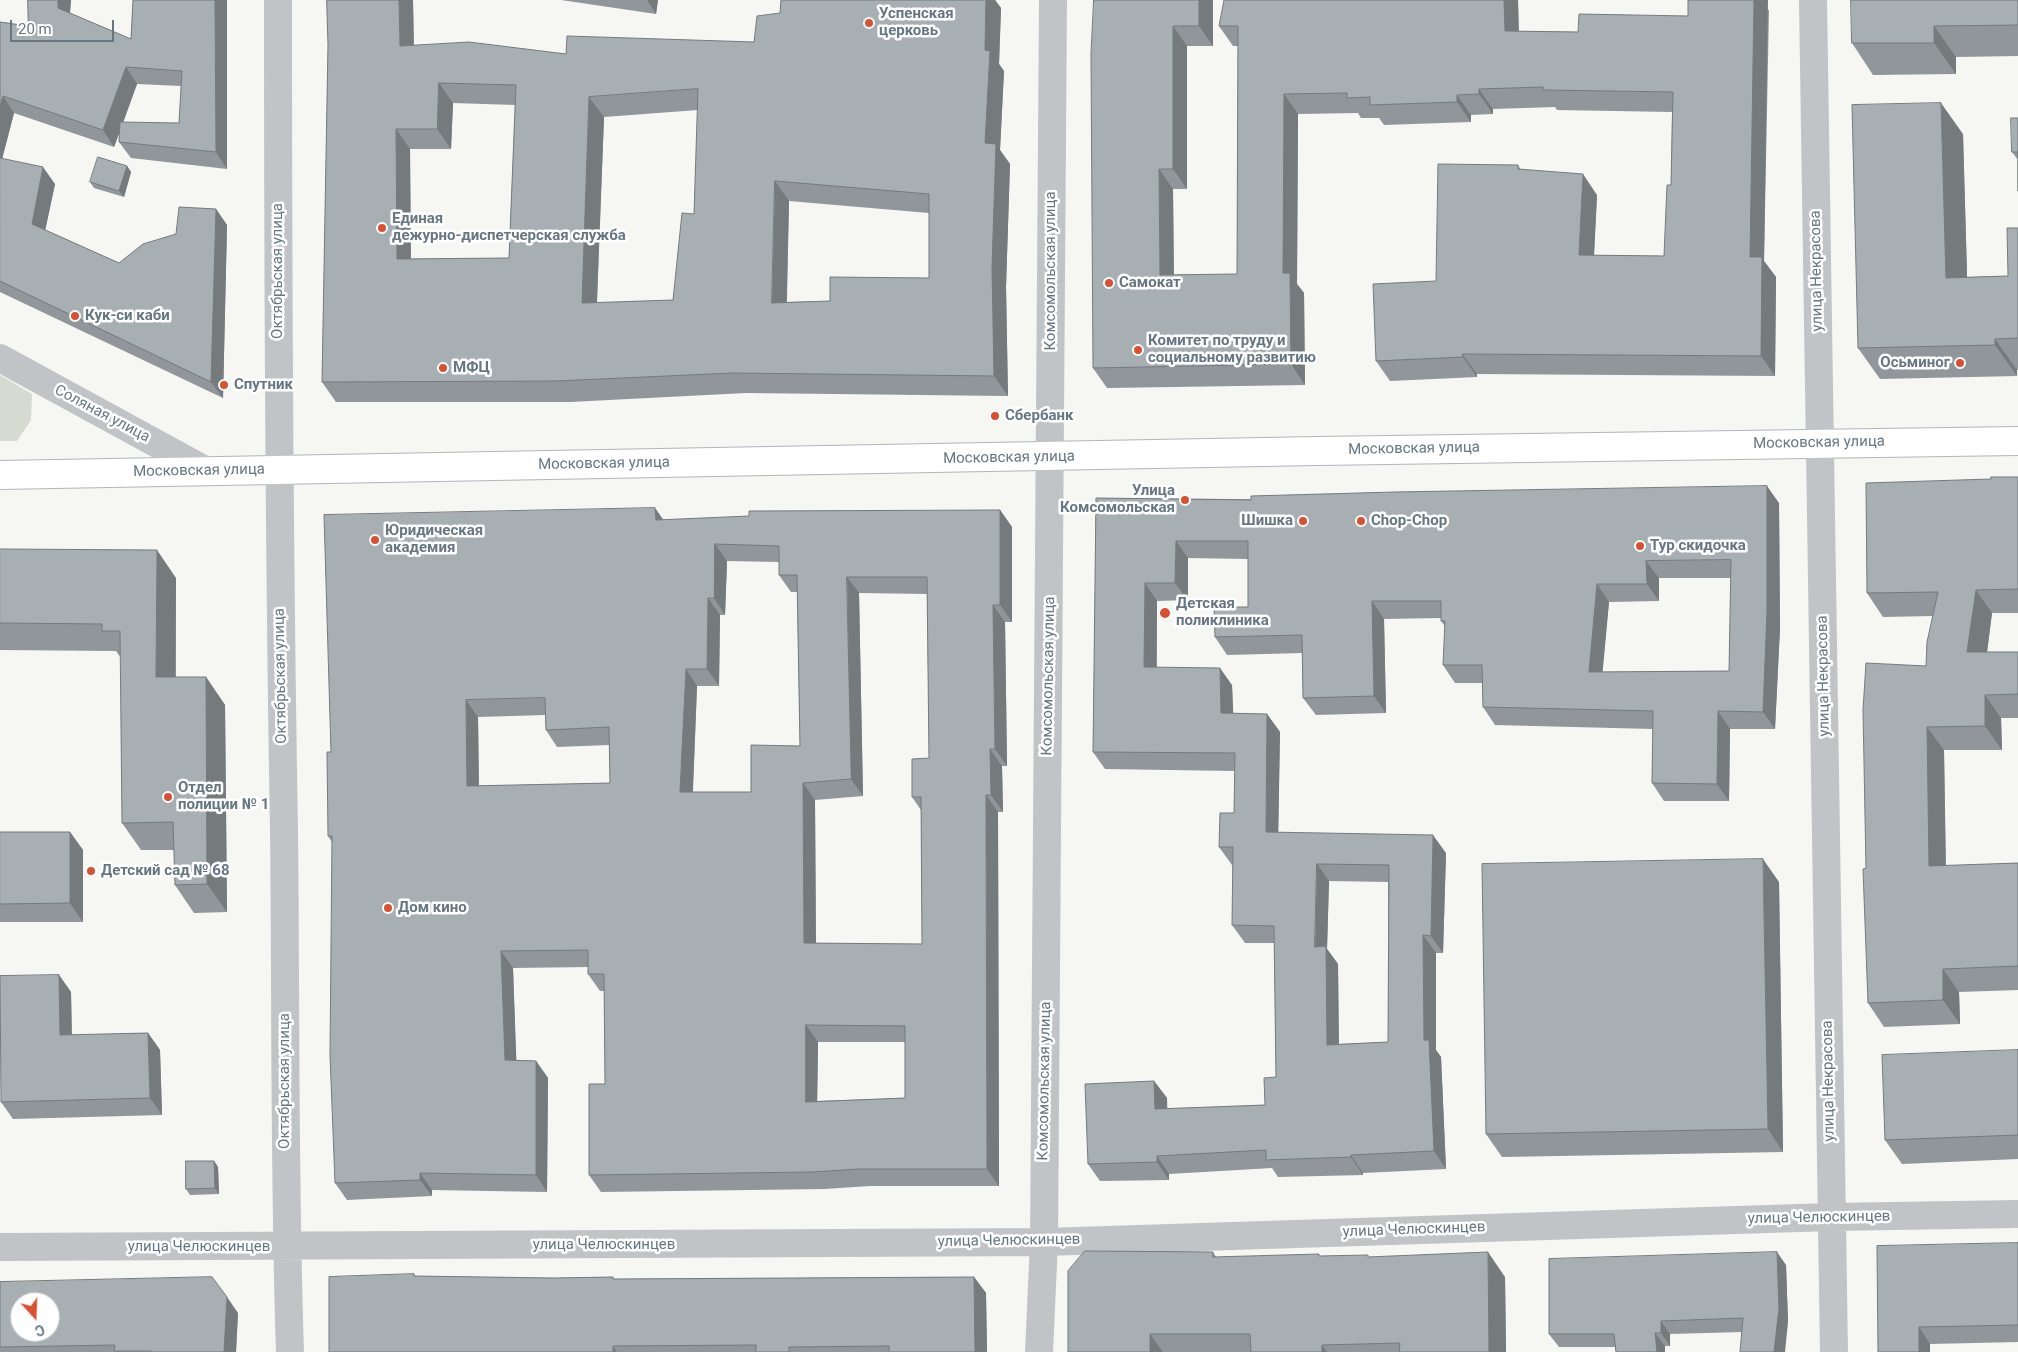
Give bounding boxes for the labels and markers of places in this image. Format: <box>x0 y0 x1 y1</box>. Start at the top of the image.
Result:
place label: Успенская церковь <box>879 5 954 40</box>
marker: Успенская церковь <box>863 17 875 29</box>
place label: Единая дежурно-диспетчерская служба <box>392 210 626 245</box>
marker: Единая дежурно-диспетчерская служба <box>376 222 388 234</box>
place label: Самокат <box>1119 274 1181 292</box>
marker: Самокат <box>1103 277 1115 289</box>
place label: Кук-си каби <box>85 307 170 325</box>
marker: Кук-си каби <box>69 310 81 322</box>
place label: Комитет по труду и социальному развитию <box>1148 332 1316 367</box>
marker: Комитет по труду и социальному развитию <box>1132 344 1144 356</box>
place label: Осьминог <box>1880 354 1950 372</box>
marker: Осьминог <box>1954 357 1966 369</box>
place label: МФЦ <box>453 359 490 377</box>
marker: МФЦ <box>437 362 449 374</box>
place label: Спутник <box>234 376 293 394</box>
marker: Спутник <box>218 379 230 391</box>
place label: Сбербанк <box>1005 407 1073 425</box>
marker: Сбербанк <box>989 410 1001 422</box>
place label: Улица Комсомольская <box>1060 482 1175 517</box>
marker: Улица Комсомольская <box>1179 494 1191 506</box>
place label: Шишка <box>1241 512 1293 530</box>
place label: Chop-Chop <box>1371 512 1447 530</box>
marker: Шишка <box>1297 515 1309 527</box>
marker: Chop-Chop <box>1355 515 1367 527</box>
place label: Юридическая академия <box>385 522 483 557</box>
marker: Юридическая академия <box>369 534 381 546</box>
place label: Тур скидочка <box>1650 537 1746 555</box>
marker: Тур скидочка <box>1634 540 1646 552</box>
place label: Детская поликлиника <box>1176 595 1269 630</box>
marker: Детская поликлиника <box>1158 606 1172 620</box>
place label: Отдел полиции № 1 <box>178 779 269 814</box>
marker: Отдел полиции № 1 <box>162 791 174 803</box>
place label: Детский сад № 68 <box>101 862 229 880</box>
marker: Детский сад № 68 <box>85 865 97 877</box>
place label: Дом кино <box>398 899 467 917</box>
marker: Дом кино <box>382 902 394 914</box>

